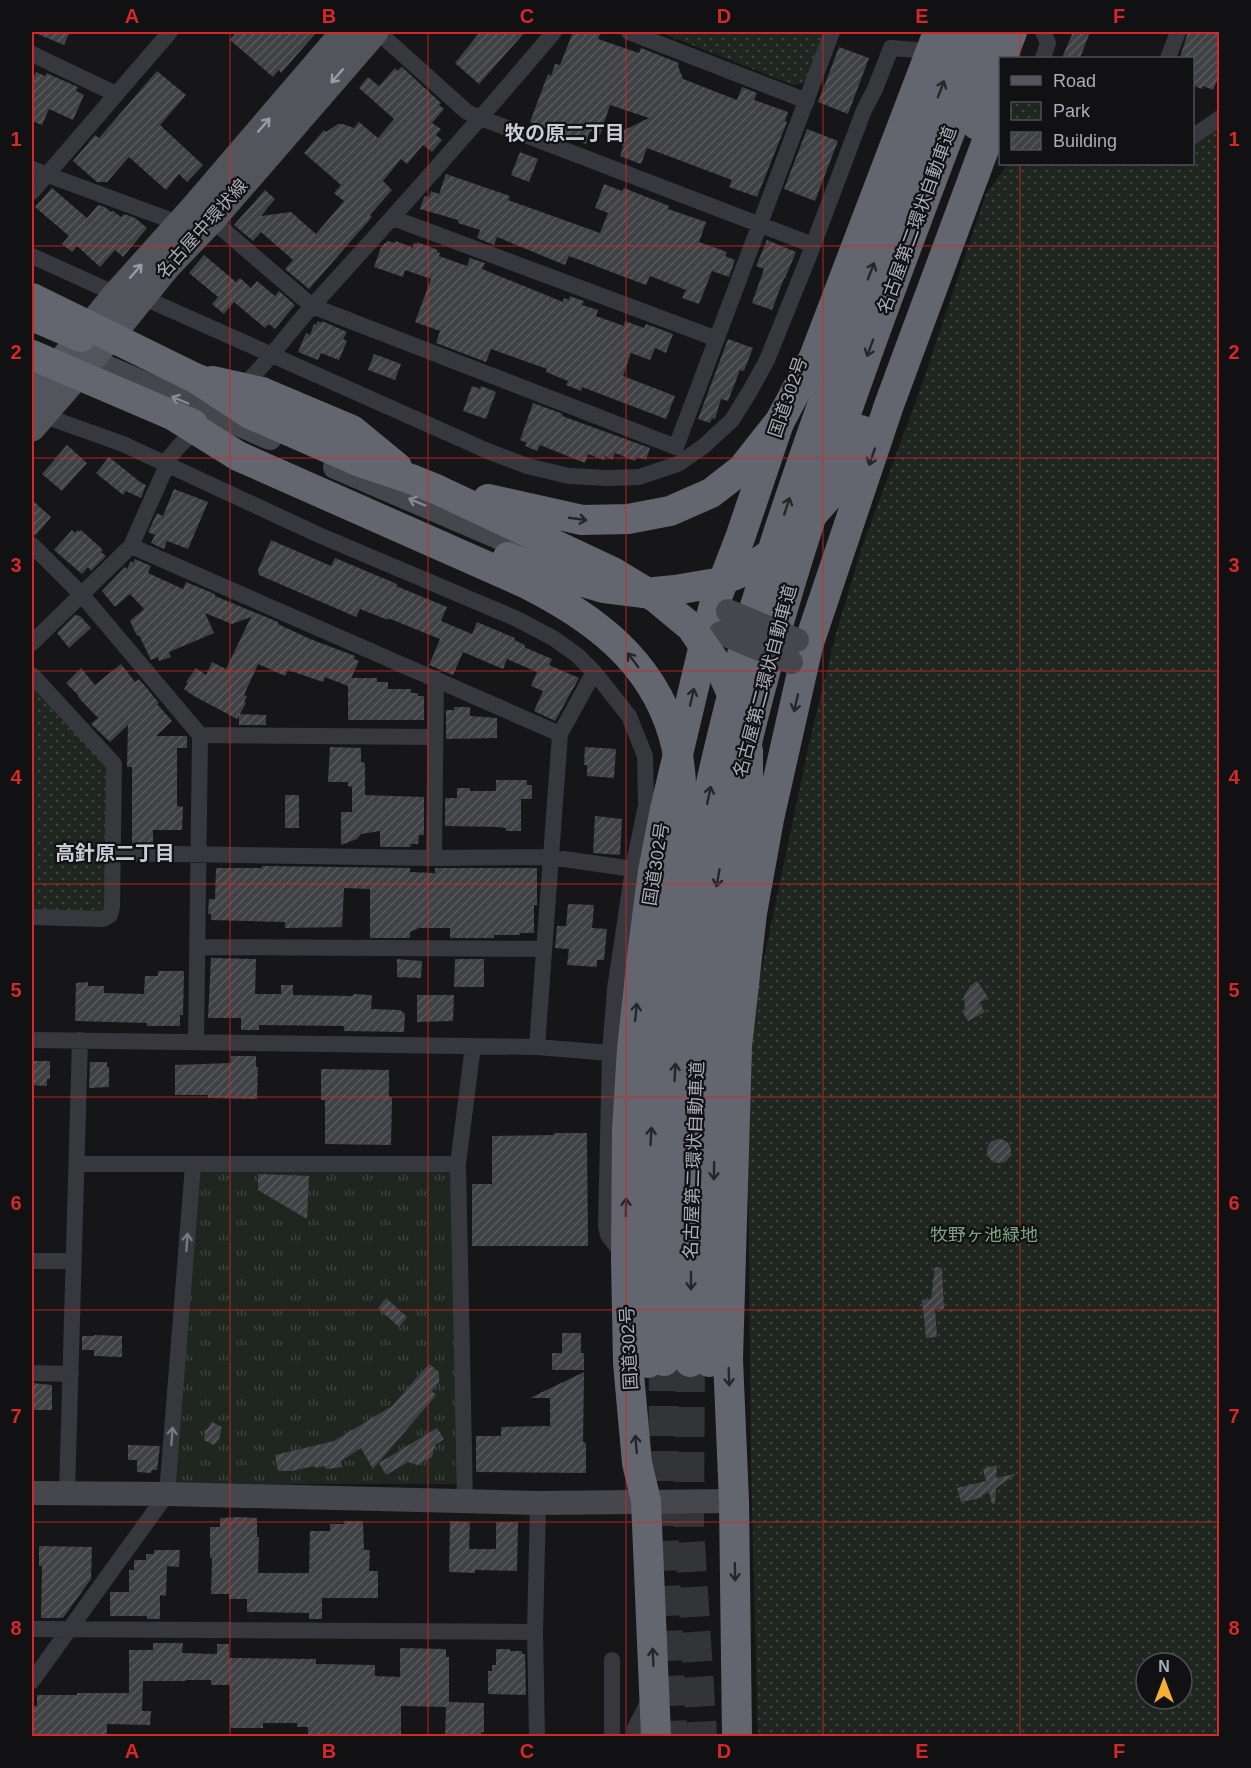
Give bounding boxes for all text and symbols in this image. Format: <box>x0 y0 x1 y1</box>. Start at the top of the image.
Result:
text: A <box>125 5 139 27</box>
text: B <box>322 5 336 27</box>
text: C <box>520 5 534 27</box>
text: D <box>717 5 731 27</box>
text: E <box>915 5 929 27</box>
text: F <box>1113 5 1125 27</box>
legend <box>999 57 1194 165</box>
one-way arrow <box>330 68 344 83</box>
text: Road <box>1053 71 1096 91</box>
one-way arrow <box>936 80 947 99</box>
text: Park <box>1053 101 1091 121</box>
one-way arrow <box>257 118 271 133</box>
district label: 牧の原二丁目 <box>505 122 625 144</box>
street label: 名古屋第二環状自動車道 <box>874 124 960 316</box>
text: 1 <box>10 128 22 150</box>
text: 1 <box>1228 128 1240 150</box>
text: Building <box>1053 131 1117 151</box>
street label: 名古屋中環状線 <box>152 175 252 283</box>
one-way arrow <box>866 262 877 281</box>
one-way arrow <box>129 264 143 279</box>
one-way arrow <box>863 338 874 357</box>
text: 2 <box>10 341 22 363</box>
text: 2 <box>1228 341 1240 363</box>
street label: 国道302号 <box>765 354 811 440</box>
one-way arrow <box>171 393 189 404</box>
one-way arrow <box>866 447 877 466</box>
one-way arrow <box>408 496 426 507</box>
one-way arrow <box>782 497 793 516</box>
one-way arrow <box>567 513 587 524</box>
text: 3 <box>10 554 22 576</box>
text: 3 <box>1228 554 1240 576</box>
street label: 名古屋第二環状自動車道 <box>730 583 800 779</box>
one-way arrow <box>627 653 639 669</box>
one-way arrow <box>686 687 698 706</box>
one-way arrow <box>790 693 801 712</box>
text: 4 <box>10 766 22 788</box>
text: 4 <box>1228 766 1240 788</box>
one-way arrow <box>704 786 715 806</box>
street label: 国道302号 <box>640 821 672 907</box>
district label: 高針原二丁目 <box>55 842 175 864</box>
one-way arrow <box>713 868 724 887</box>
text: 5 <box>10 979 22 1001</box>
text: 5 <box>1228 979 1240 1001</box>
one-way arrow <box>630 1003 641 1023</box>
street label: 名古屋第二環状自動車道 <box>681 1061 707 1259</box>
one-way arrow <box>669 1062 680 1082</box>
one-way arrow <box>646 1127 657 1147</box>
one-way arrow <box>708 1160 719 1180</box>
text: 6 <box>10 1192 22 1214</box>
text: 6 <box>1228 1192 1240 1214</box>
one-way arrow <box>620 1197 632 1217</box>
park label: 牧野ヶ池緑地 <box>930 1225 1038 1245</box>
one-way arrow <box>182 1232 193 1252</box>
one-way arrow <box>685 1271 697 1291</box>
street label: 国道302号 <box>617 1306 641 1390</box>
one-way arrow <box>723 1367 735 1387</box>
text: 7 <box>10 1405 22 1427</box>
text: 7 <box>1228 1405 1240 1427</box>
one-way arrow <box>167 1427 178 1446</box>
one-way arrow <box>630 1434 641 1454</box>
one-way arrow <box>729 1562 741 1582</box>
text: 8 <box>10 1617 22 1639</box>
text: 8 <box>1228 1617 1240 1639</box>
one-way arrow <box>647 1648 658 1668</box>
north arrow <box>1134 1651 1194 1711</box>
text: N <box>1158 1658 1170 1675</box>
text: A <box>125 1740 139 1762</box>
text: B <box>322 1740 336 1762</box>
text: C <box>520 1740 534 1762</box>
text: D <box>717 1740 731 1762</box>
text: E <box>915 1740 929 1762</box>
text: F <box>1113 1740 1125 1762</box>

